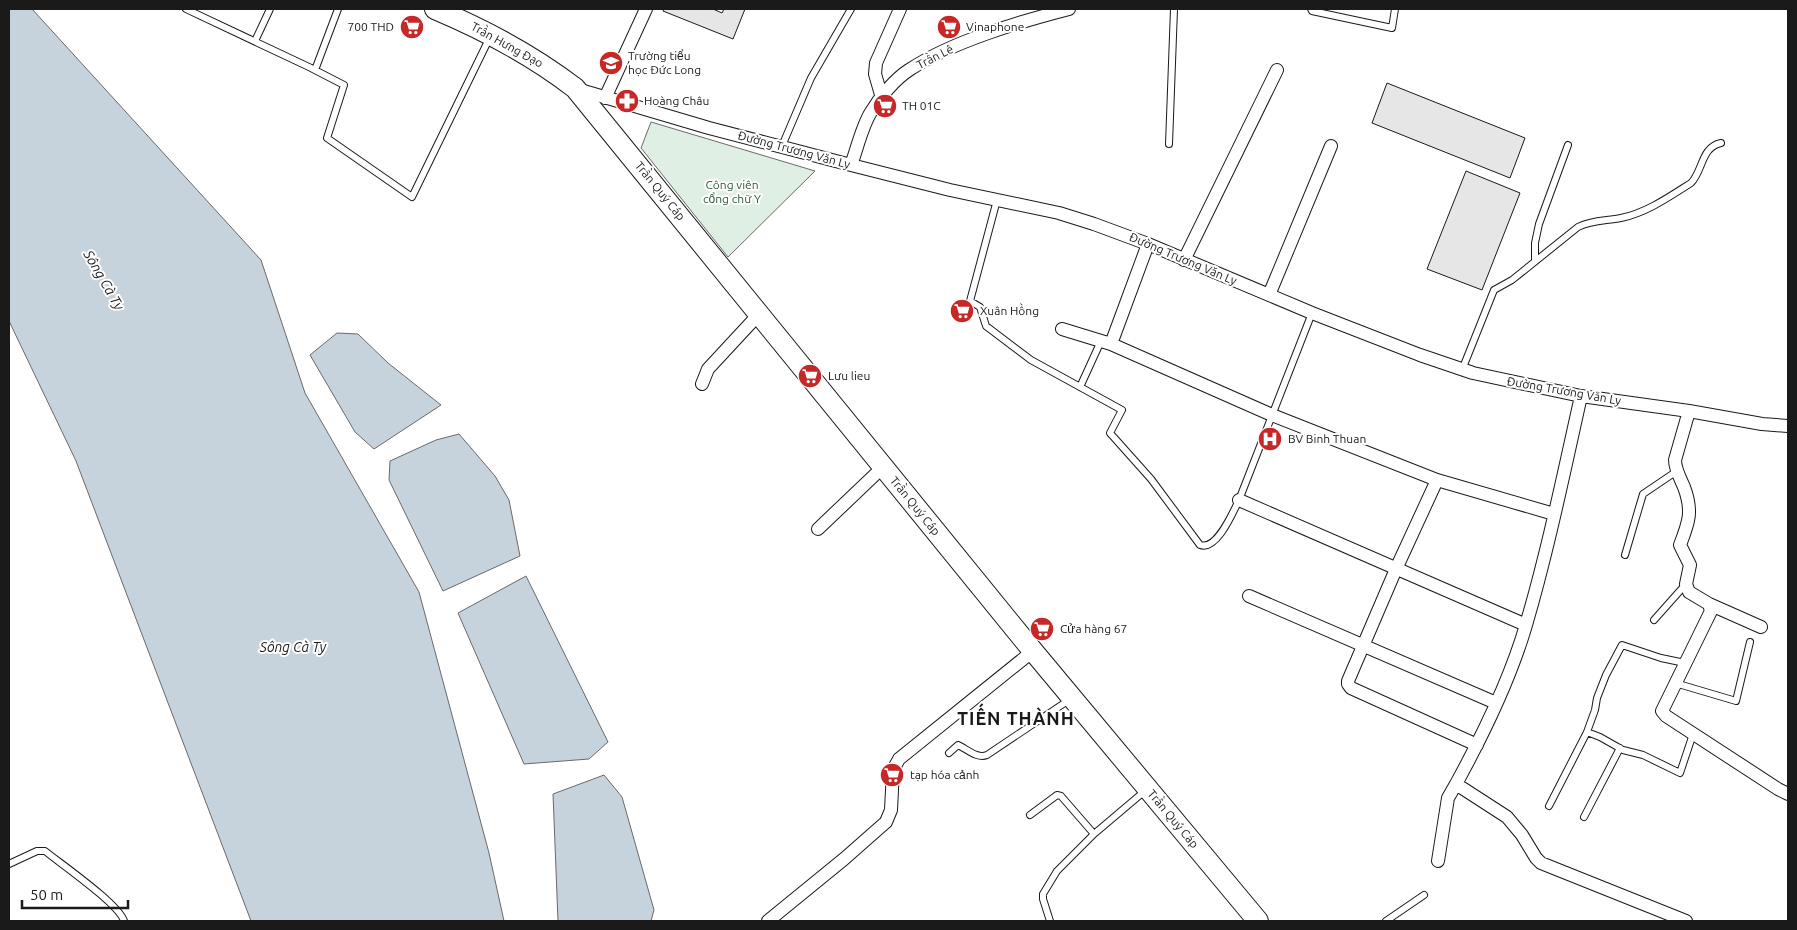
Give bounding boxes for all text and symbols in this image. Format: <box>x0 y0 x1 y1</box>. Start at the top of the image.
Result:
supermarket icon: 700 THD <box>399 14 425 40</box>
supermarket icon: Vinaphone <box>936 14 962 40</box>
street label: Trần Hưng Đạo <box>468 19 546 71</box>
place label: 700 THD <box>347 20 394 33</box>
place label: Vinaphone <box>966 20 1024 33</box>
street label: Trần Lê <box>914 41 955 71</box>
place label: Trường tiểu học Đức Long <box>628 49 701 77</box>
school or university icon: Trường tiểu học Đức Long <box>598 50 624 76</box>
pharmacy icon: Hoàng Châu <box>614 88 640 114</box>
supermarket icon: TH 01C <box>872 93 898 119</box>
place label: Hoàng Châu <box>644 94 709 107</box>
place label: TH 01C <box>902 99 941 112</box>
street label: Đường Trương Văn Ly <box>737 128 852 171</box>
street label: Trần Quý Cáp <box>633 158 689 223</box>
park label: Công viên cổng chữ Y <box>703 178 761 205</box>
street label: Đường Trương Văn Ly <box>1127 230 1239 287</box>
water label: Sông Cà Ty <box>80 246 128 313</box>
supermarket icon: Xuân Hồng <box>949 298 975 324</box>
place label: Xuân Hồng <box>980 303 1039 317</box>
supermarket icon: Lưu lieu <box>797 363 823 389</box>
place label: Lưu lieu <box>828 369 870 382</box>
street label: Đường Trương Văn Ly <box>1506 374 1622 407</box>
hospital icon: BV Binh Thuan <box>1257 426 1283 452</box>
place label: BV Binh Thuan <box>1288 432 1366 445</box>
street label: Trần Quý Cáp <box>888 473 944 538</box>
supermarket icon: Cửa hàng 67 <box>1029 616 1055 642</box>
place label: Cửa hàng 67 <box>1060 622 1127 635</box>
water label: Sông Cà Ty <box>259 639 327 655</box>
district label: TIẾN THÀNH <box>957 703 1075 728</box>
supermarket icon: tạp hóa cảnh <box>879 762 905 788</box>
place label: tạp hóa cảnh <box>910 768 979 782</box>
street label: Trần Quý Cáp <box>1145 786 1202 850</box>
scale bar <box>22 878 129 910</box>
text: 50 m <box>30 886 63 903</box>

